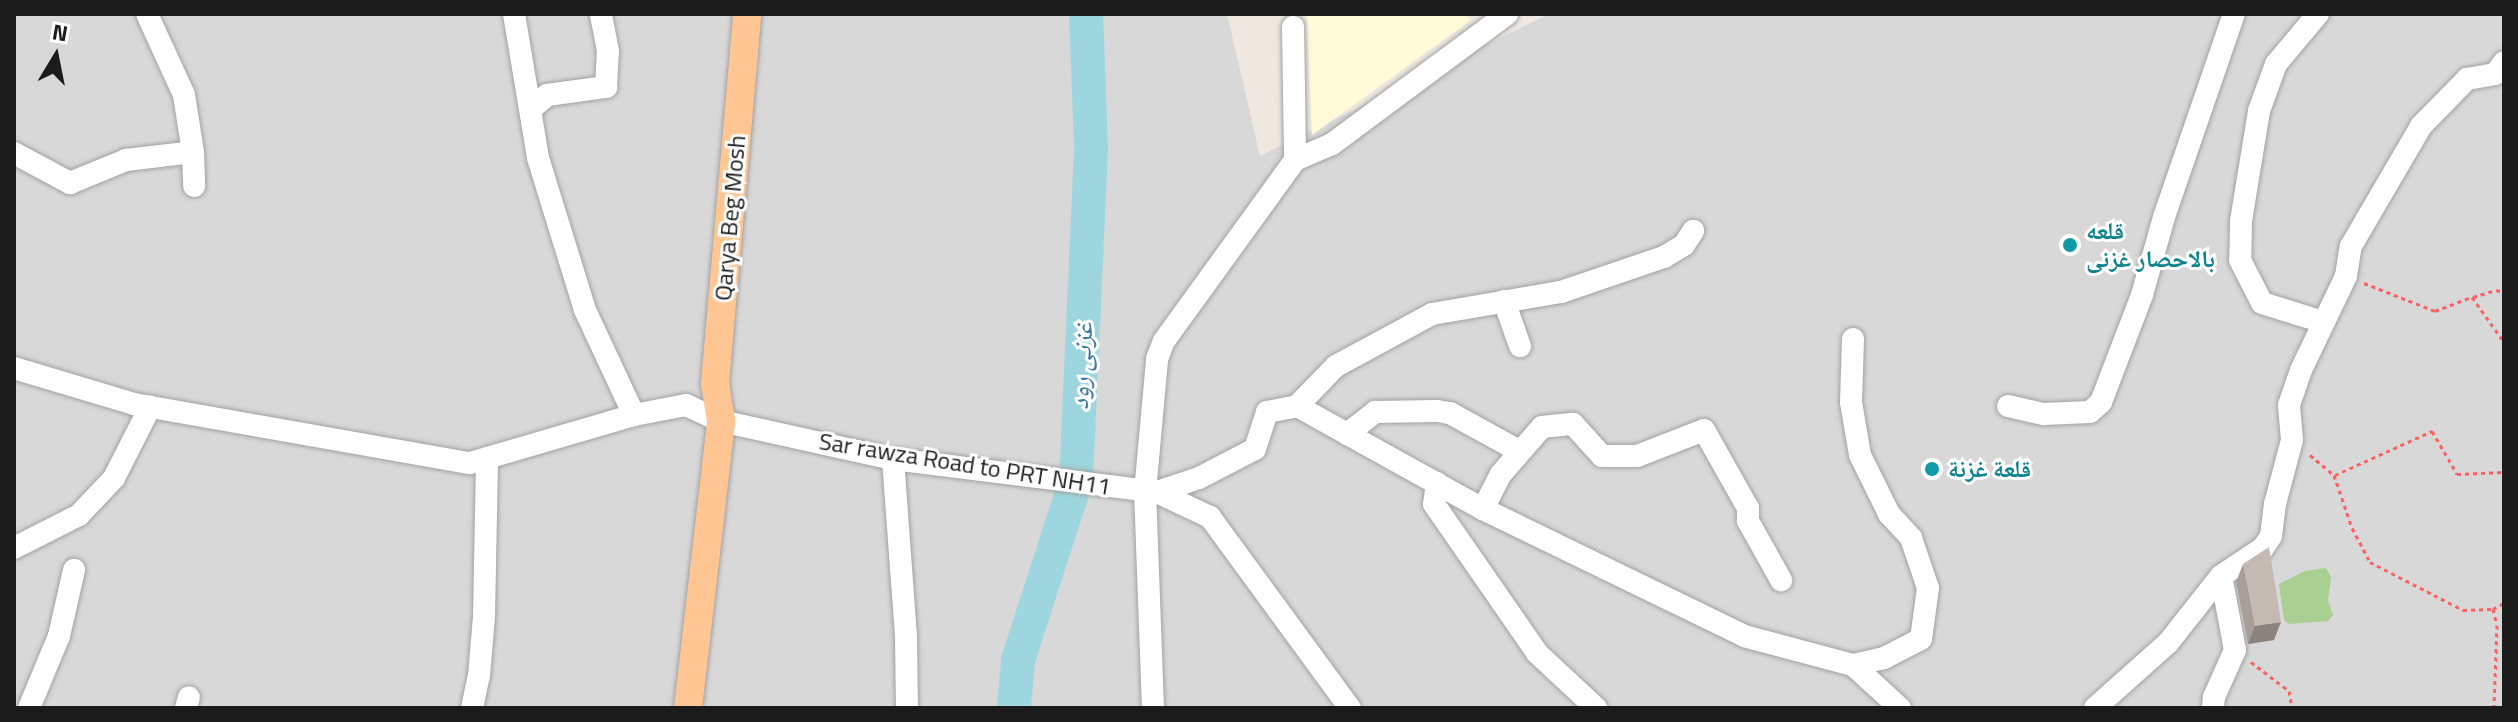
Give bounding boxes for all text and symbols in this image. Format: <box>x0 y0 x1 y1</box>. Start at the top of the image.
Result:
text: N <box>50 14 71 50</box>
north arrow <box>16 16 96 96</box>
street label: Qarya Beg Mosh <box>708 134 752 302</box>
place label: قلعه بالاحصار غزنی <box>2086 217 2215 273</box>
marker: قلعه بالاحصار غزنی <box>2061 236 2079 254</box>
water label: غزنی رود <box>1063 322 1099 410</box>
street label: Sar rawza Road to PRT NH11 <box>817 427 1113 501</box>
place label: قلعة غزنة <box>1948 455 2031 483</box>
marker: قلعة غزنة <box>1923 460 1941 478</box>

